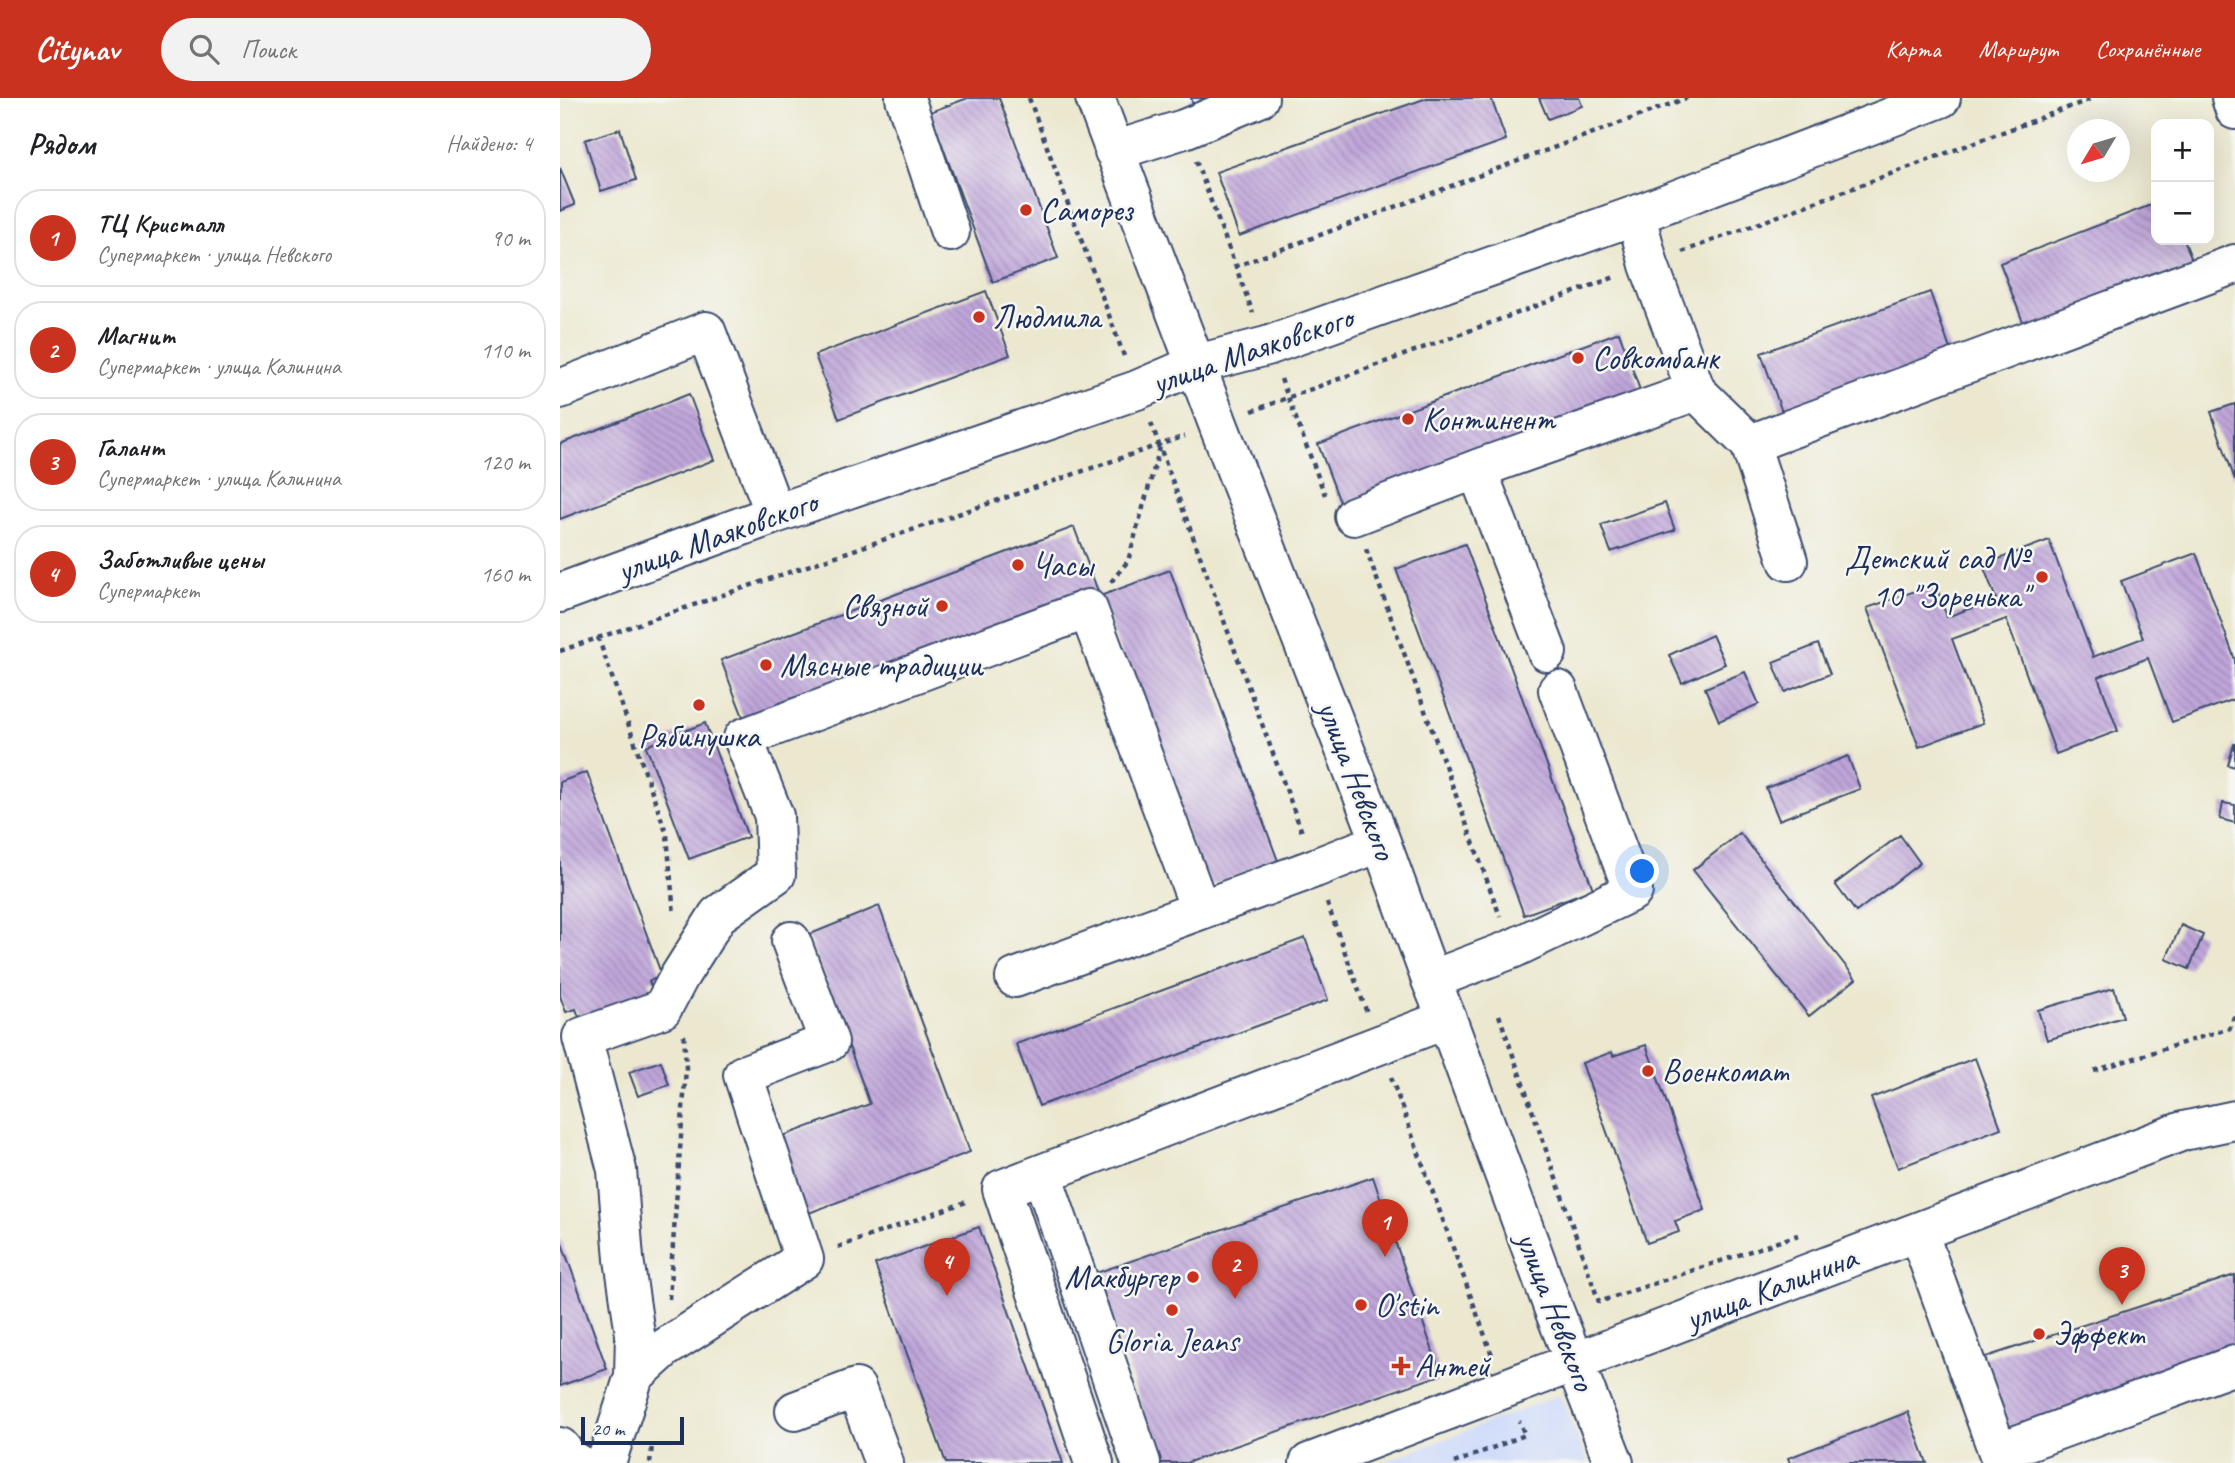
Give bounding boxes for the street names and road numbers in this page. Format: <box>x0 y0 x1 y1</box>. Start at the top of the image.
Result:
street label: улица Маяковского <box>1144 295 1361 405</box>
street label: улица Маяковского <box>609 479 826 592</box>
street label: улица Невского <box>1307 693 1407 866</box>
street label: улица Невского <box>1506 1224 1606 1397</box>
street label: улица Калинина <box>1678 1235 1865 1341</box>

